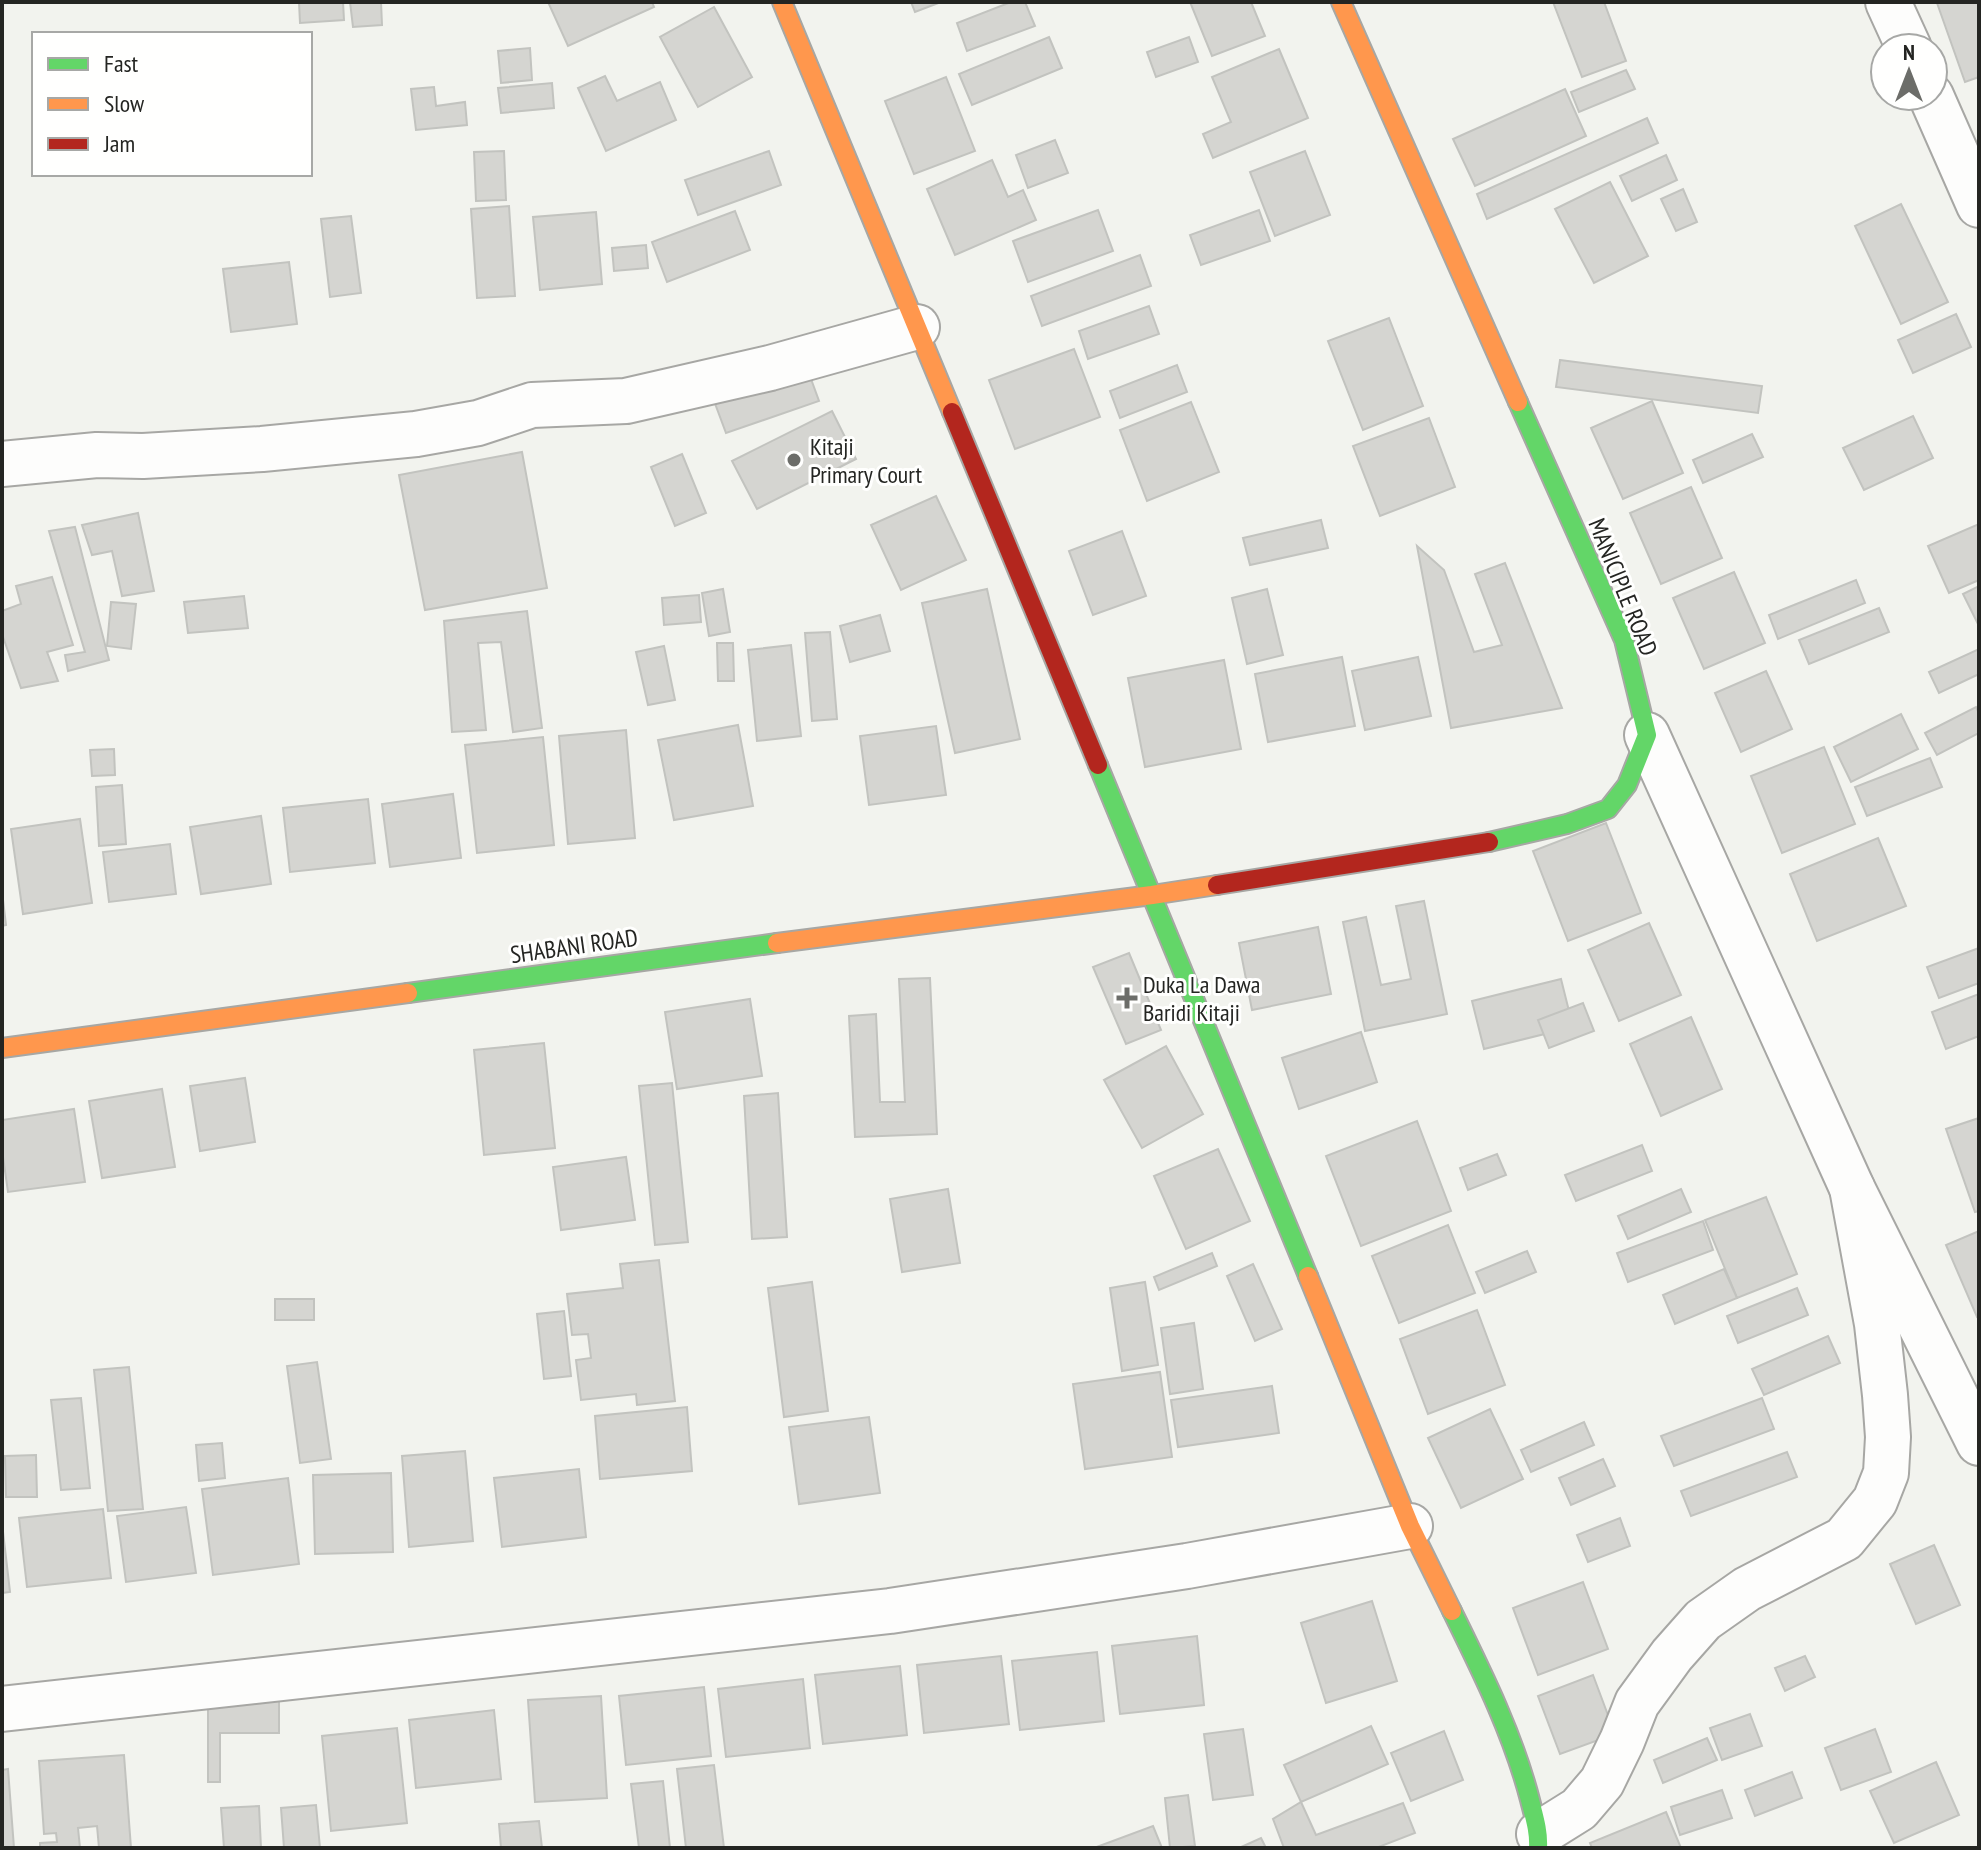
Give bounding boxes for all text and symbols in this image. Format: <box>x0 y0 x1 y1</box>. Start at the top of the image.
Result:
legend <box>32 32 312 176</box>
north arrow <box>1869 32 1949 112</box>
text: N <box>1903 38 1915 66</box>
text: Fast <box>104 48 139 79</box>
text: Slow <box>104 88 145 119</box>
text: Jam <box>103 128 135 159</box>
place label: Kitaji Primary Court <box>810 431 922 490</box>
marker: Kitaji Primary Court <box>785 451 803 469</box>
street label: MANICIPLE ROAD <box>1581 514 1665 660</box>
street label: SHABANI ROAD <box>508 922 640 970</box>
place label: Duka La Dawa Baridi Kitaji <box>1143 969 1260 1028</box>
marker: Duka La Dawa Baridi Kitaji <box>1118 989 1136 1007</box>

